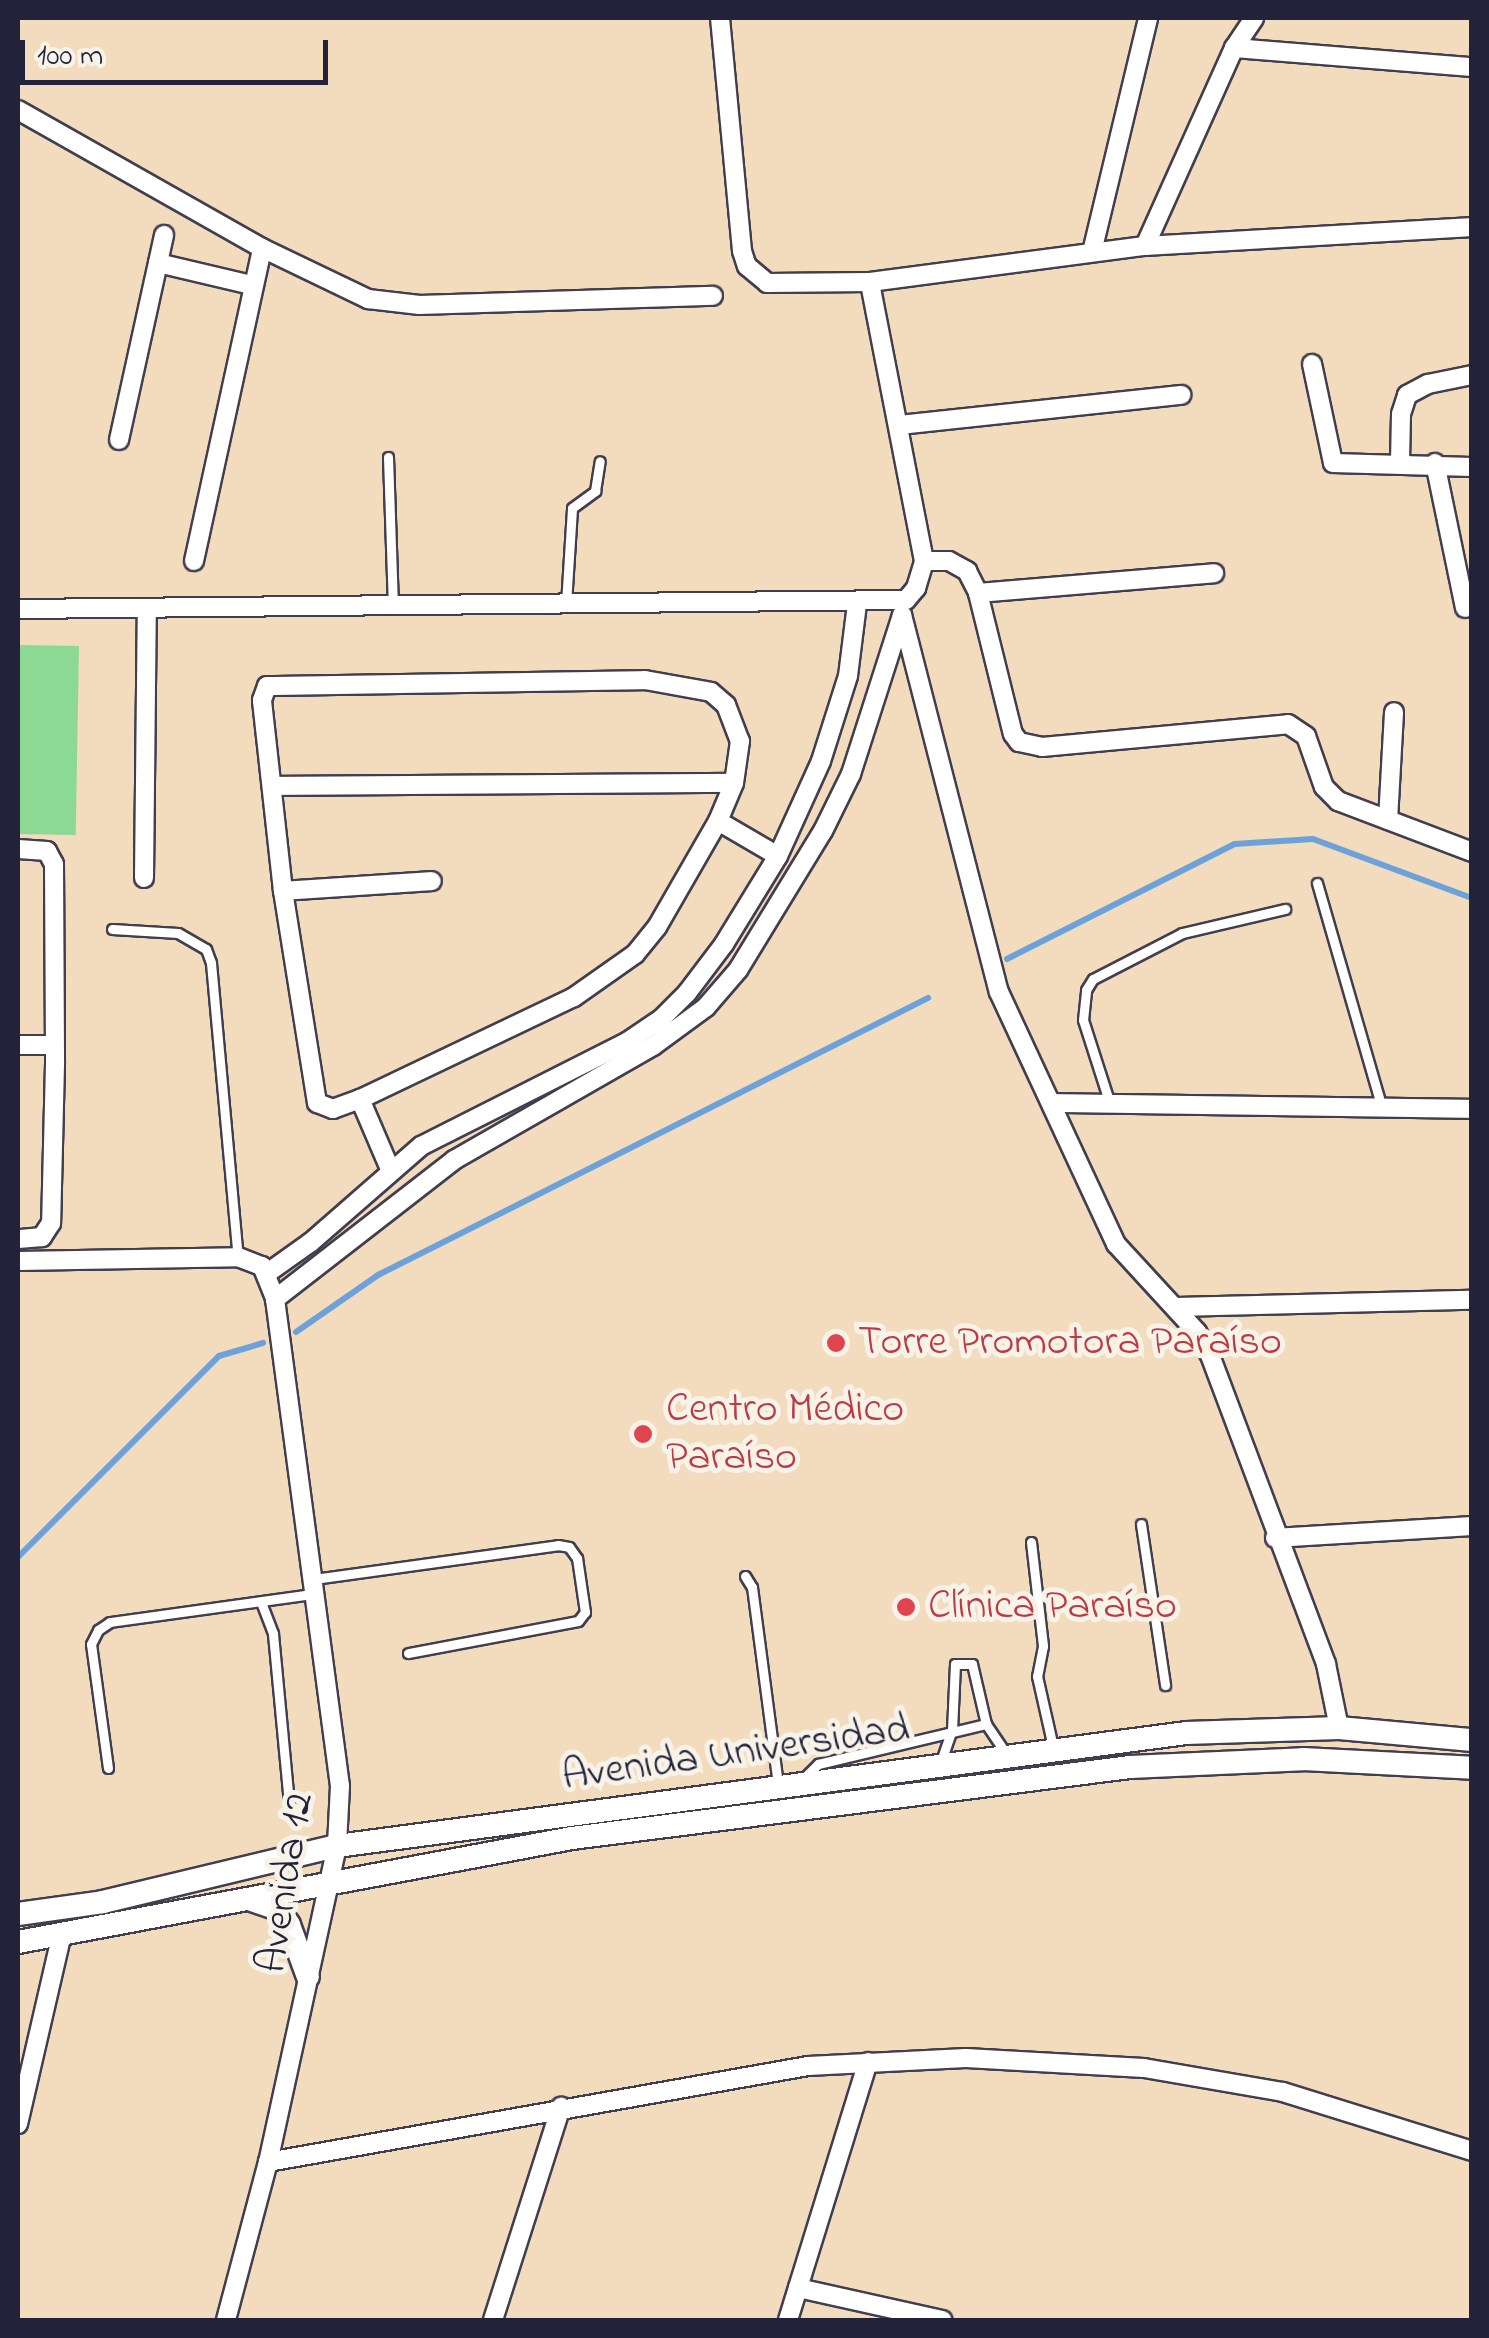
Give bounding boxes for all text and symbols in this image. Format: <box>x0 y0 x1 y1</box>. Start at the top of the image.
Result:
scale bar <box>25 20 332 82</box>
text: 100 m <box>37 35 103 79</box>
place label: Torre Promotora Paraíso <box>858 1318 1282 1368</box>
marker: Torre Promotora Paraíso <box>823 1330 849 1356</box>
place label: Centro Médico Paraíso <box>666 1385 904 1484</box>
marker: Centro Médico Paraíso <box>630 1421 656 1447</box>
place label: Clínica Paraíso <box>928 1582 1177 1632</box>
marker: Clínica Paraíso <box>893 1594 919 1620</box>
street label: Avenida Universidad <box>559 1705 913 1803</box>
street label: Avenida 12 <box>248 1789 326 1977</box>

